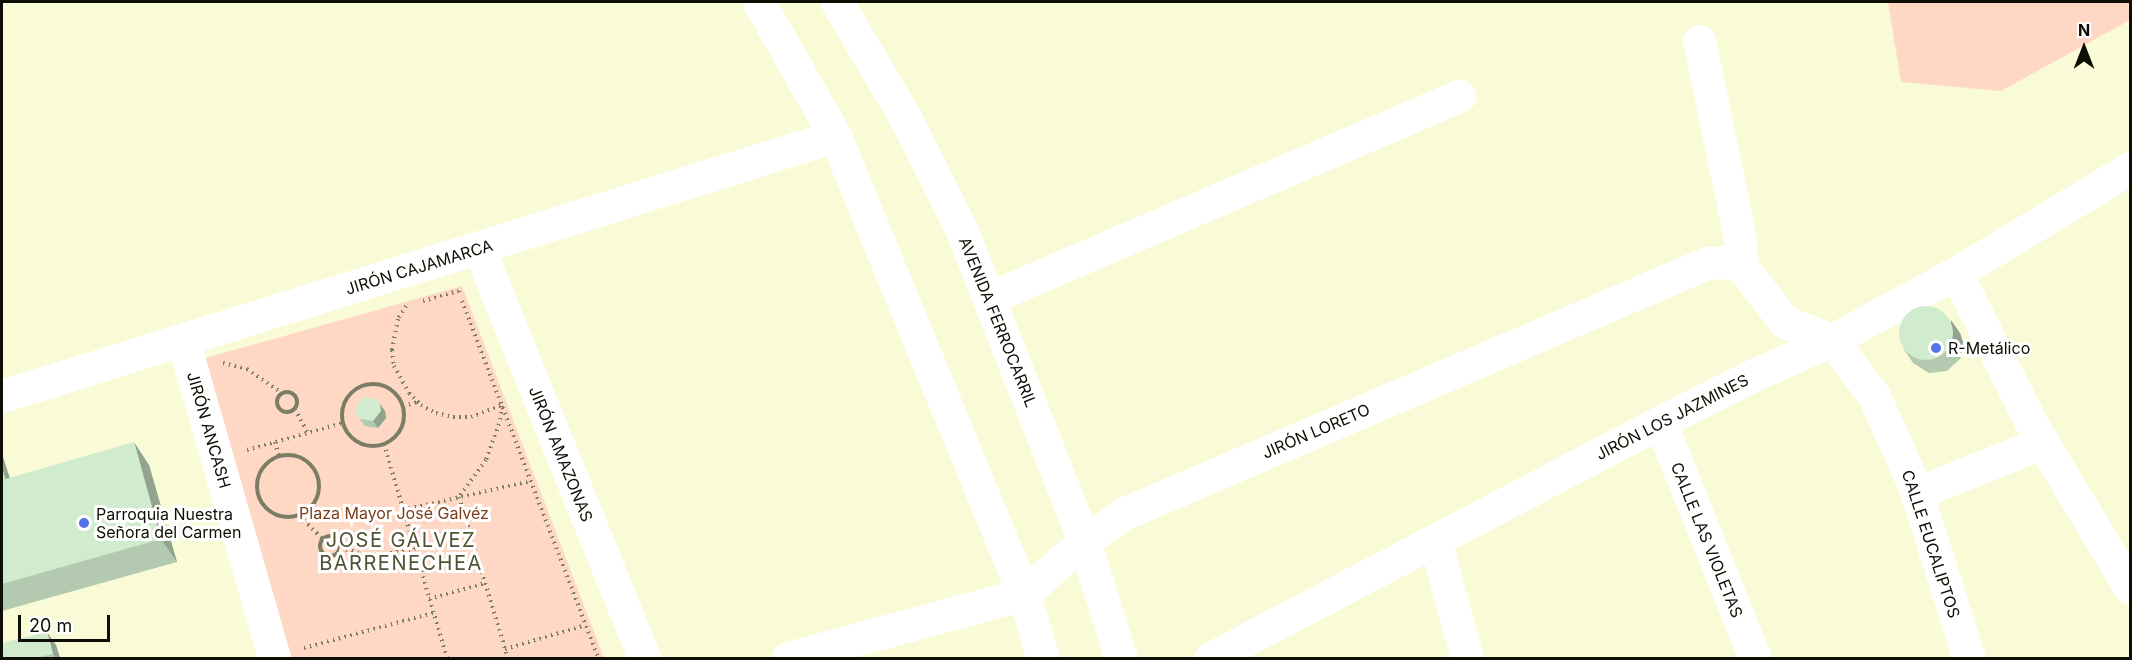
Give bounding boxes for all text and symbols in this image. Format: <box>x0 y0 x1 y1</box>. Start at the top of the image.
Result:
north arrow <box>2054 18 2114 78</box>
text: N <box>2078 20 2090 40</box>
street label: AVENIDA FERROCARRIL <box>955 234 1041 410</box>
street label: JIRÓN CAJAMARCA <box>343 235 495 299</box>
place label: R-Metálico <box>1948 338 2030 358</box>
marker: R-Metálico <box>1929 341 1943 355</box>
street label: JIRÓN ANCASH <box>183 370 235 490</box>
street label: JIRÓN LOS JAZMINES <box>1592 370 1752 464</box>
street label: JIRÓN AMAZONAS <box>525 384 597 524</box>
street label: JIRÓN LORETO <box>1259 400 1373 462</box>
street label: CALLE LAS VIOLETAS <box>1667 459 1747 621</box>
street label: CALLE EUCALIPTOS <box>1898 468 1964 620</box>
park label: Plaza Mayor José Galvéz <box>299 503 489 523</box>
place label: Parroquia Nuestra Señora del Carmen <box>96 504 241 542</box>
marker: Parroquia Nuestra Señora del Carmen <box>77 516 91 530</box>
district label: JOSÉ GÁLVEZ BARRENECHEA <box>319 529 483 576</box>
scale bar <box>21 603 112 641</box>
text: 20 m <box>29 615 72 636</box>

